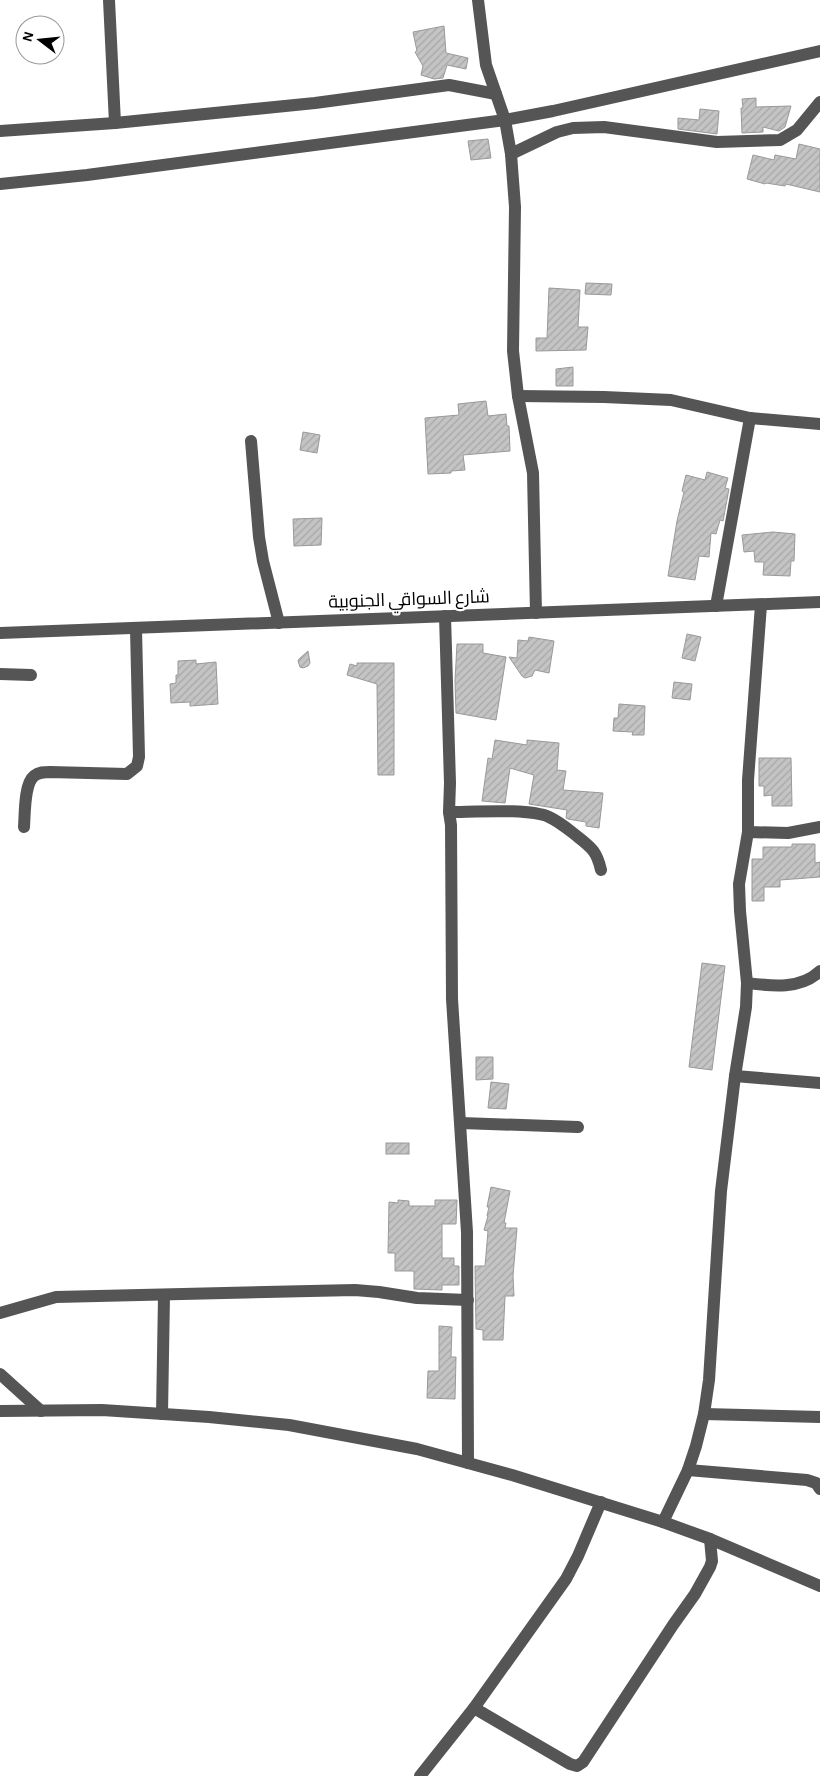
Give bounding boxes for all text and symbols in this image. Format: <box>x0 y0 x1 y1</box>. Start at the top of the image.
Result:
north arrow <box>15 15 65 65</box>
text: N <box>20 30 37 43</box>
street label: شارع السواقي الجنوبية <box>328 587 490 616</box>

